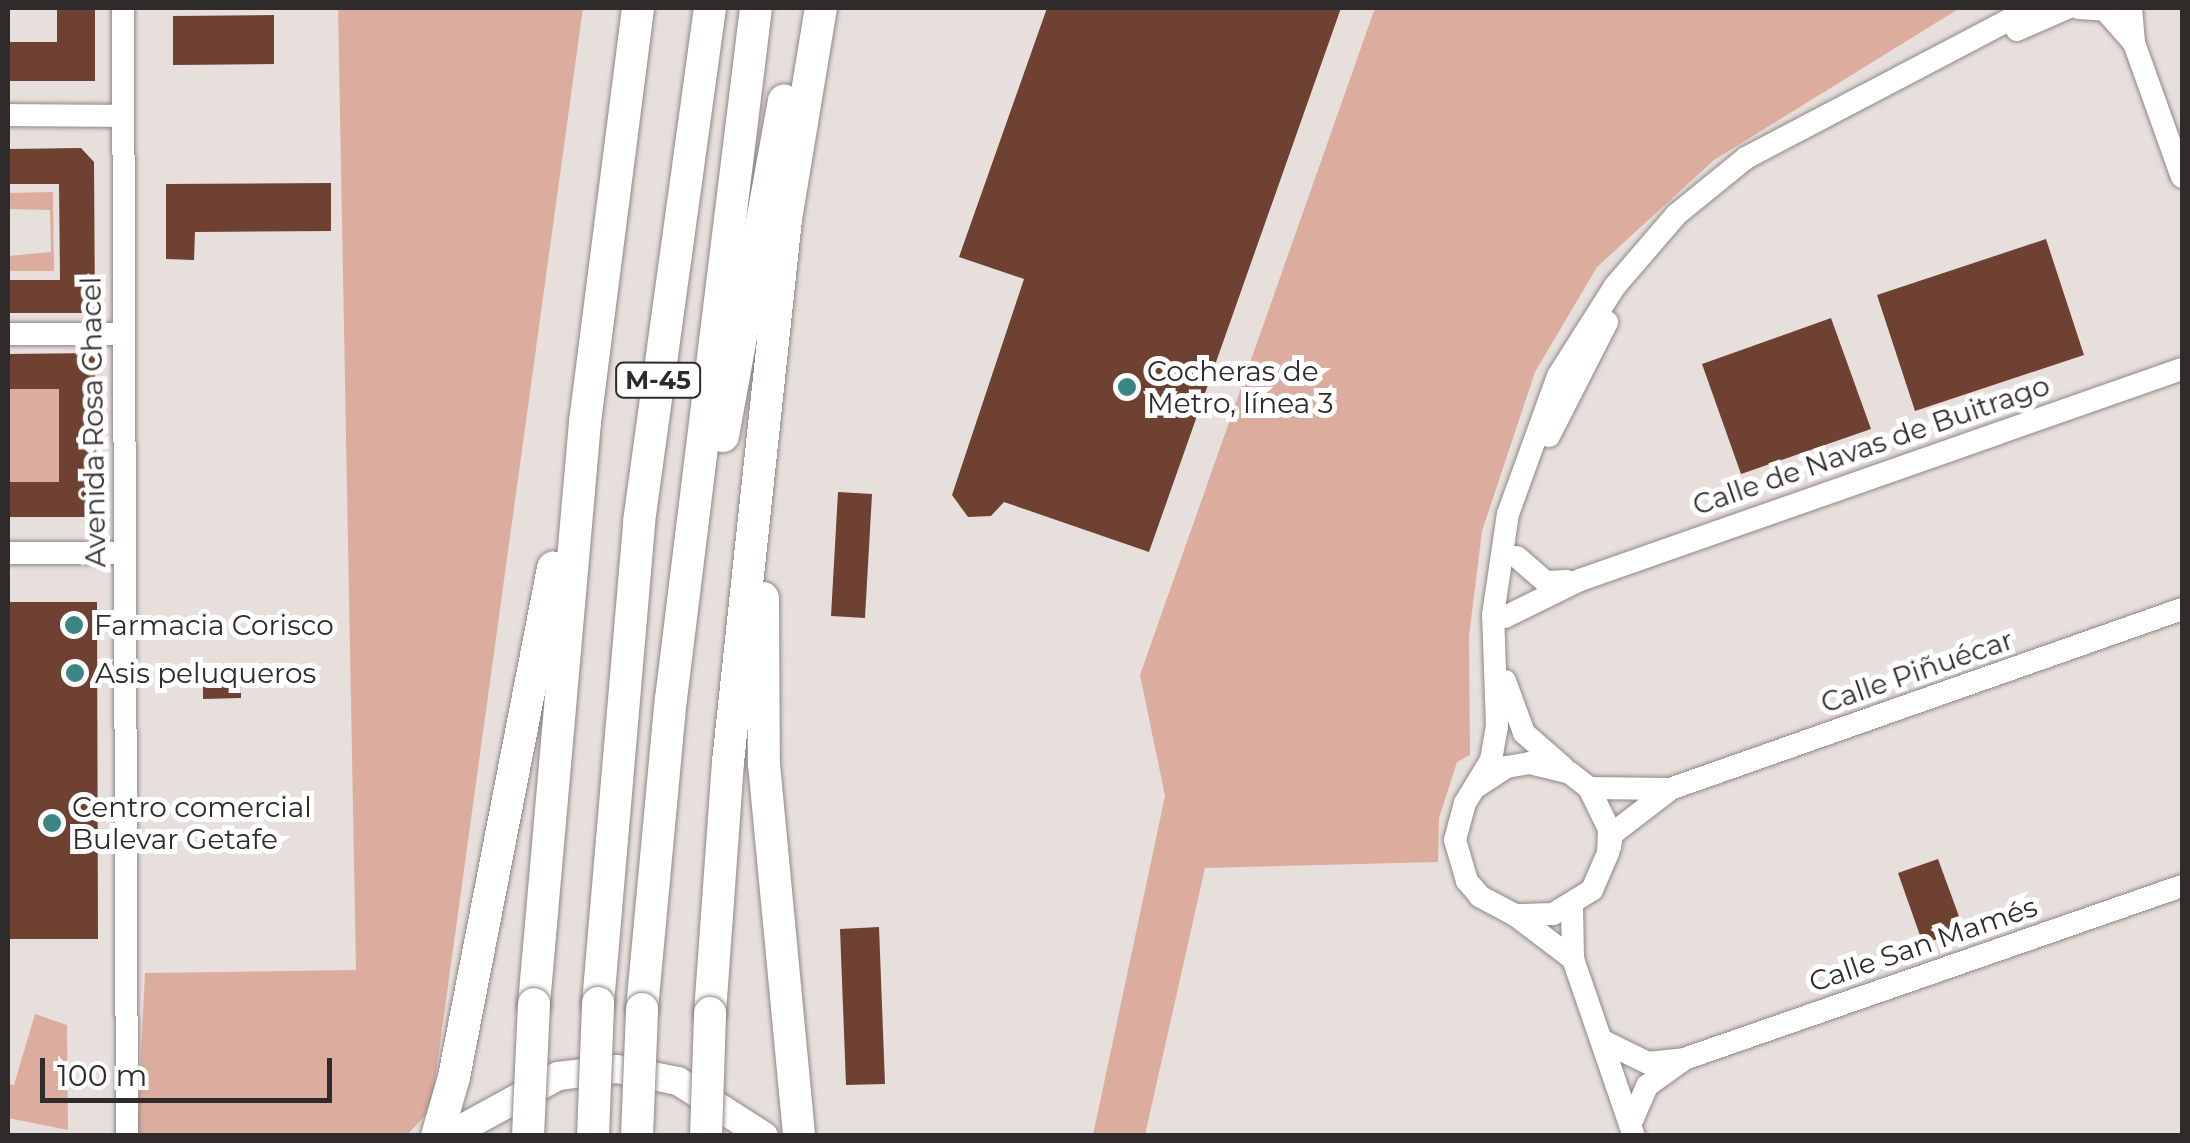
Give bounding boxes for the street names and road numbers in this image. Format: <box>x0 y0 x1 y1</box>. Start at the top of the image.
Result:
street label: Avenida Rosa Chacel <box>74 276 112 568</box>
road number: M-45 <box>613 360 703 400</box>
street label: Calle de Navas de Buitrago <box>1688 368 2054 522</box>
street label: Calle Piñuécar <box>1816 622 2018 720</box>
street label: Calle San Mamés <box>1805 889 2041 999</box>

